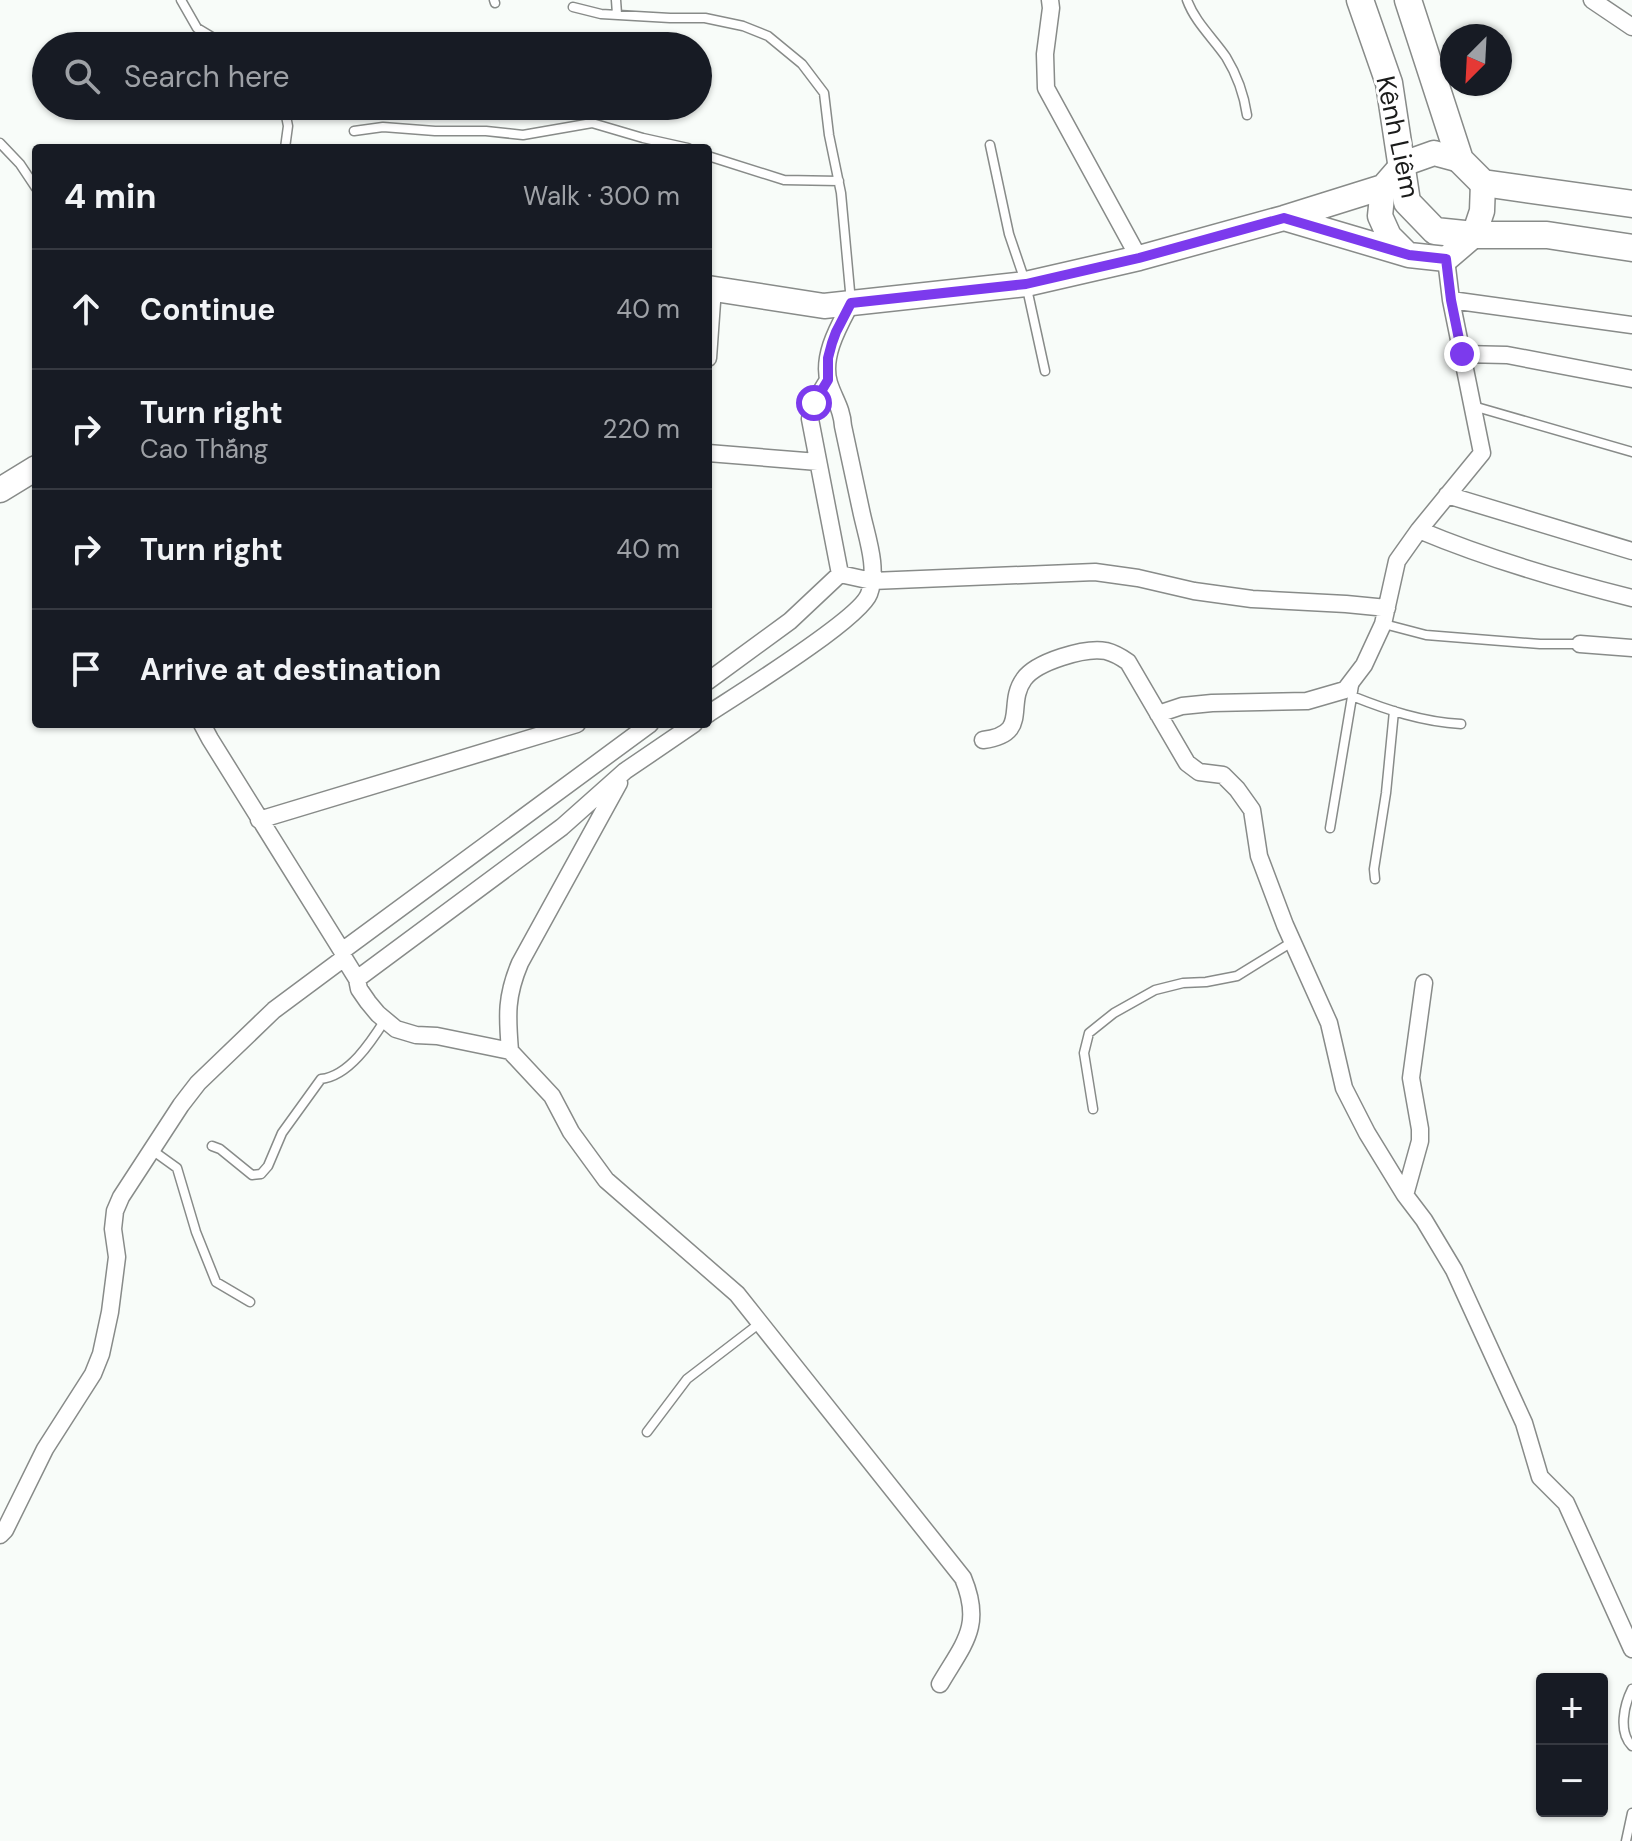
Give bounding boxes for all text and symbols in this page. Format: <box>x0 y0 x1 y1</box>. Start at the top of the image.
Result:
north arrow <box>1440 24 1512 96</box>
search box <box>32 32 712 120</box>
icon: search <box>60 54 104 98</box>
text: Search here <box>124 57 290 96</box>
street label: Kênh Liêm <box>1369 73 1427 201</box>
text: 4 min <box>64 174 156 219</box>
text: Walk · 300 m <box>523 179 680 213</box>
icon: ahead <box>64 287 108 331</box>
text: Continue <box>140 290 275 329</box>
text: 40 m <box>616 292 680 326</box>
route end <box>1444 336 1480 372</box>
route start <box>796 385 832 421</box>
text: Turn right <box>140 393 283 432</box>
icon: right <box>64 407 108 451</box>
text: 220 m <box>602 412 680 446</box>
text: Cao Thắng <box>140 432 268 466</box>
icon: right <box>64 527 108 571</box>
text: Turn right <box>140 530 283 569</box>
text: 40 m <box>616 532 680 566</box>
icon: arrive <box>64 647 108 691</box>
text: Arrive at destination <box>140 650 441 689</box>
map controls <box>1536 1673 1608 1817</box>
button: + <box>1536 1673 1608 1745</box>
button: − <box>1536 1745 1608 1817</box>

